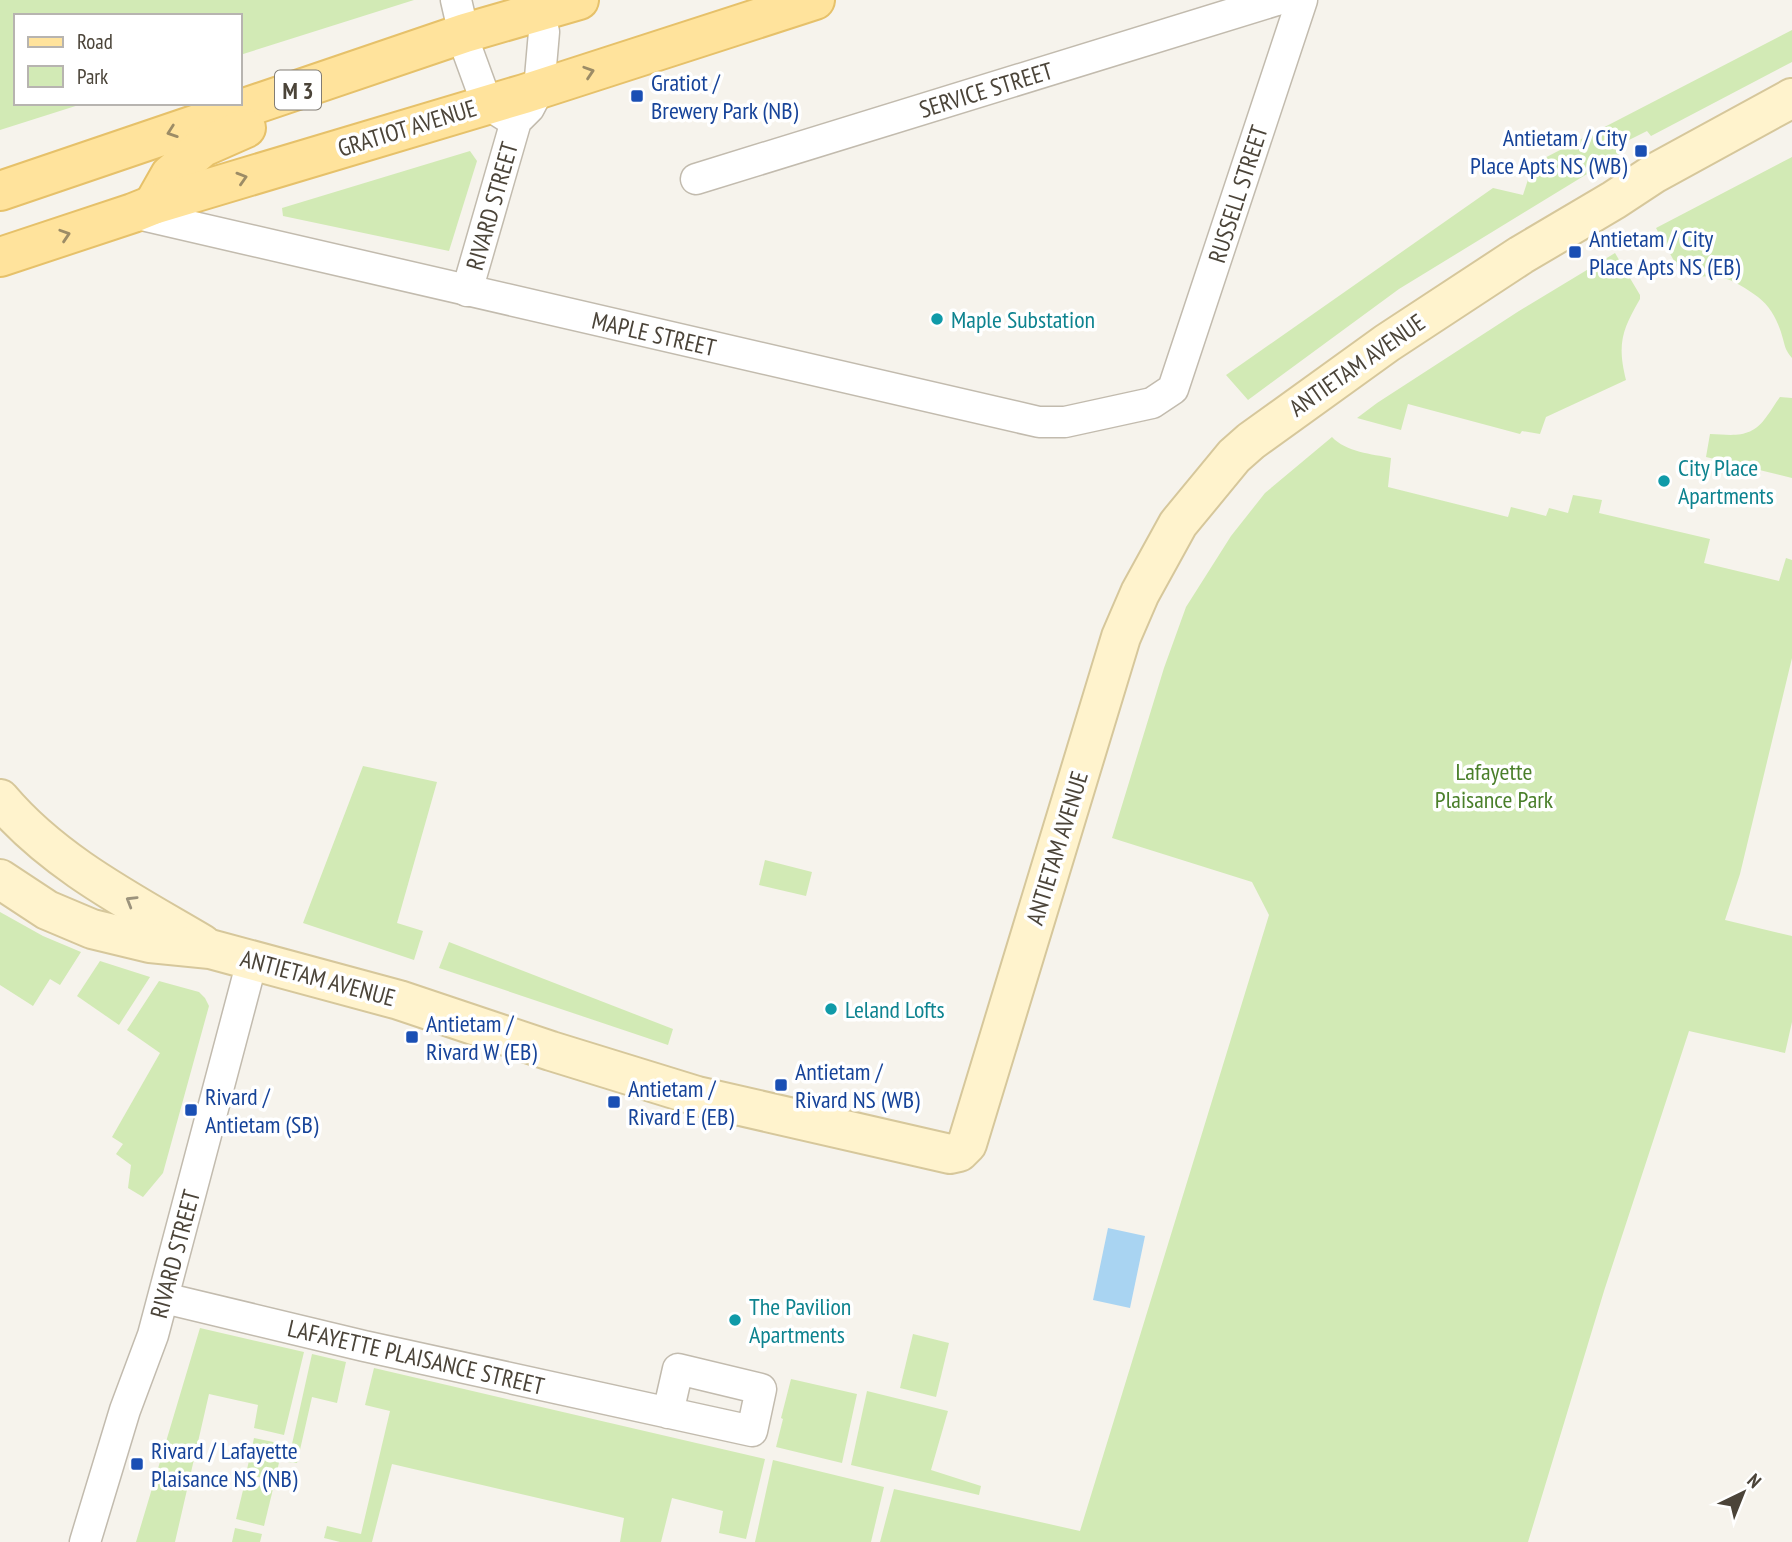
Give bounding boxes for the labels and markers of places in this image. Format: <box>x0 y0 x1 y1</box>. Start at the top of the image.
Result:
place label: Gratiot / Brewery Park (NB) <box>651 67 798 126</box>
marker: Gratiot / Brewery Park (NB) <box>629 88 645 104</box>
place label: Antietam / City Place Apts NS (WB) <box>1470 122 1627 181</box>
marker: Antietam / City Place Apts NS (WB) <box>1633 143 1649 159</box>
place label: Antietam / City Place Apts NS (EB) <box>1589 223 1741 282</box>
marker: Antietam / City Place Apts NS (EB) <box>1567 244 1583 260</box>
place label: Maple Substation <box>951 304 1095 335</box>
marker: Maple Substation <box>929 311 945 327</box>
place label: City Place Apartments <box>1678 452 1774 511</box>
marker: City Place Apartments <box>1656 473 1672 489</box>
place label: Leland Lofts <box>845 994 945 1025</box>
marker: Leland Lofts <box>823 1001 839 1017</box>
place label: Antietam / Rivard W (EB) <box>426 1008 537 1067</box>
marker: Antietam / Rivard W (EB) <box>404 1029 420 1045</box>
place label: Antietam / Rivard NS (WB) <box>795 1056 920 1115</box>
place label: Antietam / Rivard E (EB) <box>628 1073 734 1132</box>
marker: Antietam / Rivard NS (WB) <box>773 1077 789 1093</box>
place label: Rivard / Antietam (SB) <box>205 1081 319 1140</box>
marker: Antietam / Rivard E (EB) <box>606 1094 622 1110</box>
marker: Rivard / Antietam (SB) <box>183 1102 199 1118</box>
place label: The Pavilion Apartments <box>749 1291 851 1350</box>
marker: The Pavilion Apartments <box>727 1312 743 1328</box>
place label: Rivard / Lafayette Plaisance NS (NB) <box>151 1435 298 1494</box>
marker: Rivard / Lafayette Plaisance NS (NB) <box>129 1456 145 1472</box>

